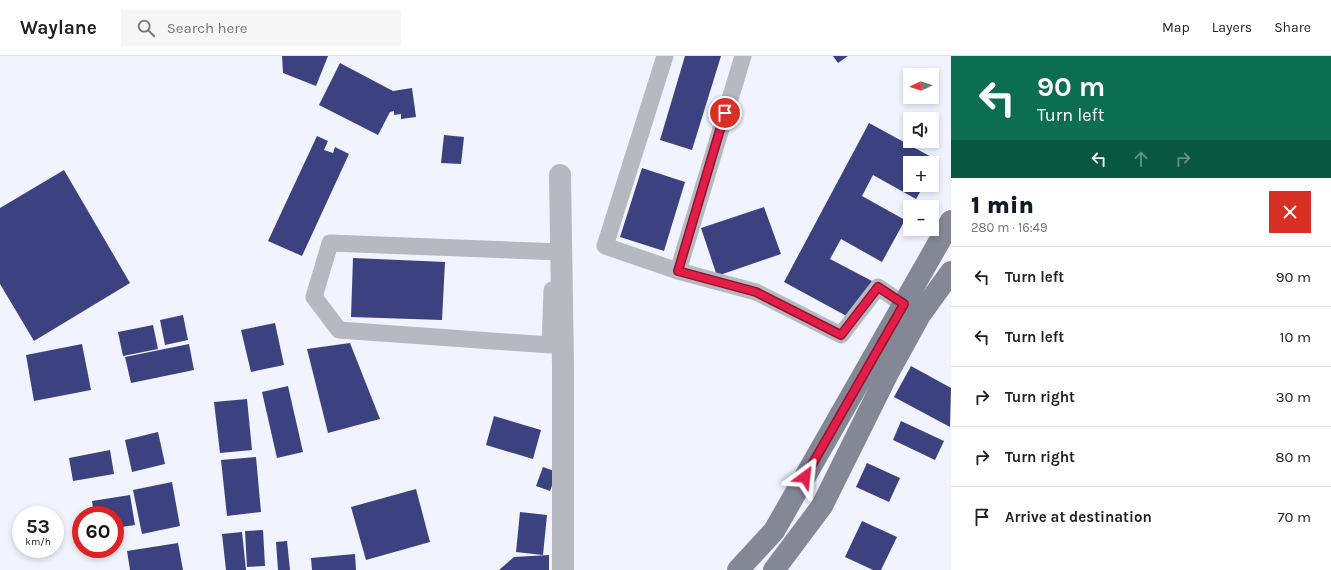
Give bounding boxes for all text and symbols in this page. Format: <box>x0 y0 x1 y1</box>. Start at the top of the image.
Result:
search box <box>121 10 401 46</box>
text: Waylane <box>20 17 97 39</box>
icon: search <box>135 17 157 39</box>
text: Search here <box>167 19 247 37</box>
text: Map <box>1162 19 1190 36</box>
text: Layers <box>1212 19 1252 36</box>
text: Share <box>1274 19 1311 36</box>
north arrow <box>903 68 939 104</box>
map controls <box>903 68 939 236</box>
text: 90 m <box>1037 70 1105 103</box>
icon: left <box>971 72 1023 124</box>
pin <box>708 96 742 130</box>
icon: arrive <box>714 102 736 124</box>
text: Turn left <box>1037 104 1105 126</box>
button: sound <box>903 112 939 148</box>
icon: left <box>1088 148 1110 170</box>
icon: ahead <box>1130 148 1152 170</box>
icon: right <box>1172 148 1194 170</box>
button: + <box>903 156 939 192</box>
text: 1 min <box>971 191 1034 219</box>
button: close <box>1269 191 1311 233</box>
button: − <box>903 200 939 236</box>
text: 280 m · 16:49 <box>971 220 1048 235</box>
icon: left <box>971 266 993 288</box>
text: Turn left <box>1005 268 1064 286</box>
text: 90 m <box>1276 268 1311 286</box>
icon: left <box>971 326 993 348</box>
text: Turn left <box>1005 328 1064 346</box>
text: 10 m <box>1280 328 1311 346</box>
icon: right <box>971 386 993 408</box>
text: Turn right <box>1005 388 1075 406</box>
text: 30 m <box>1276 388 1311 406</box>
icon: right <box>971 446 993 468</box>
text: Turn right <box>1005 448 1075 466</box>
text: 80 m <box>1275 448 1311 466</box>
position arrow <box>784 456 826 498</box>
speed limit sign: 60 <box>72 506 124 558</box>
icon: arrive <box>971 506 993 528</box>
text: Arrive at destination <box>1005 508 1152 526</box>
text: 70 m <box>1277 508 1311 526</box>
text: 53 <box>26 515 50 538</box>
text: km/h <box>25 536 51 548</box>

